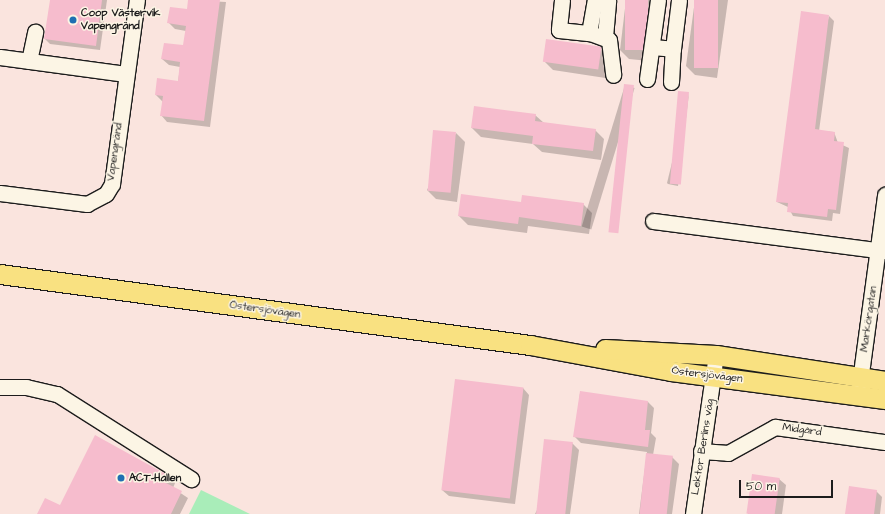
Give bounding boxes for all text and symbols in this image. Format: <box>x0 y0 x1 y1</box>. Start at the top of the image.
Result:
place label: Coop Västervik Vapengränd <box>81 7 160 33</box>
marker: Coop Västervik Vapengränd <box>68 15 78 25</box>
street label: Vapengränd <box>104 122 126 182</box>
street label: Markörgatan <box>858 285 880 353</box>
street label: Östersjövägen <box>229 298 301 322</box>
street label: Östersjövägen <box>671 364 743 386</box>
street label: Lektor Berlins väg <box>689 398 717 496</box>
street label: Midgård <box>782 421 822 439</box>
place label: ACT-Hallen <box>129 471 181 485</box>
scale bar <box>741 472 835 498</box>
marker: ACT-Hallen <box>116 473 126 483</box>
text: 50 m <box>746 478 776 495</box>

